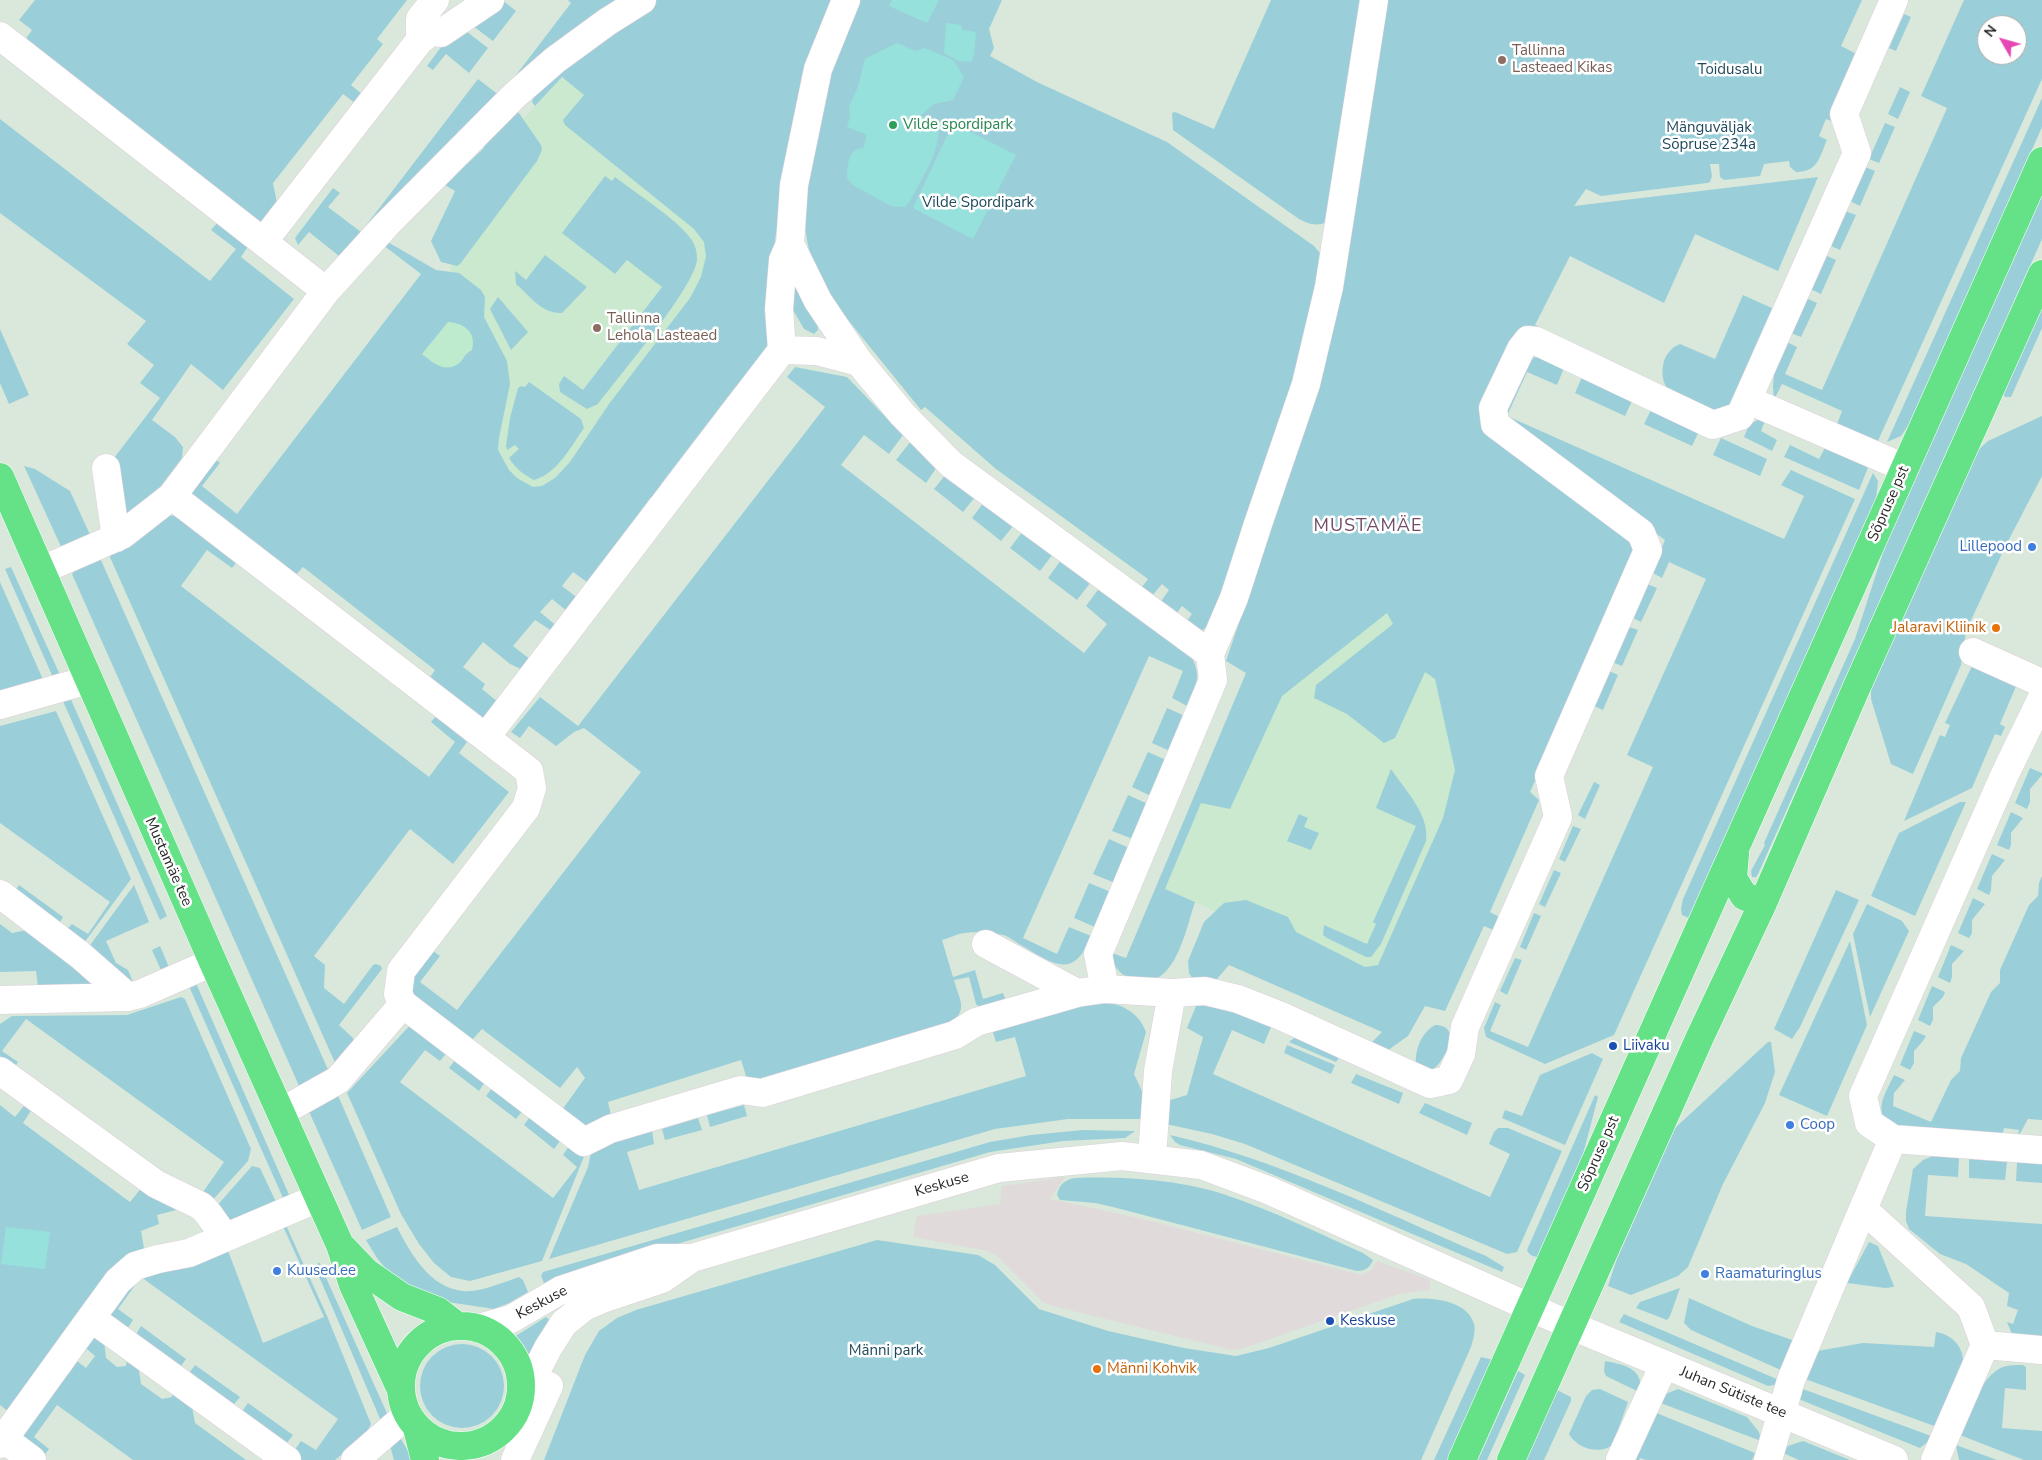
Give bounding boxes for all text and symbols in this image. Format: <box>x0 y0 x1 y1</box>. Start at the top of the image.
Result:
north arrow <box>1977 15 2027 65</box>
text: N <box>1980 21 2001 41</box>
place label: Tallinna Lasteaed Kikas <box>1512 42 1612 77</box>
marker: Tallinna Lasteaed Kikas <box>1496 54 1508 66</box>
park label: Toidusalu <box>1698 61 1762 79</box>
place label: Vilde spordipark <box>903 116 1013 134</box>
marker: Vilde spordipark <box>887 119 899 131</box>
park label: Mänguväljak Sõpruse 234a <box>1662 119 1756 154</box>
park label: Vilde Spordipark <box>922 194 1034 212</box>
place label: Tallinna Lehola Lasteaed <box>607 310 717 345</box>
marker: Tallinna Lehola Lasteaed <box>591 322 603 334</box>
street label: Sõpruse pst <box>1864 464 1914 544</box>
district label: MUSTAMÄE <box>1313 516 1423 538</box>
place label: Lillepood <box>1959 538 2022 556</box>
marker: Lillepood <box>2026 541 2038 553</box>
place label: Jalaravi Kliinik <box>1892 619 1986 637</box>
marker: Jalaravi Kliinik <box>1990 622 2002 634</box>
street label: Mustamäe tee <box>140 815 196 909</box>
place label: Liivaku <box>1623 1037 1670 1055</box>
marker: Liivaku <box>1607 1040 1619 1052</box>
street label: Sõpruse pst <box>1574 1114 1624 1194</box>
place label: Coop <box>1800 1116 1835 1134</box>
marker: Coop <box>1784 1119 1796 1131</box>
street label: Keskuse <box>913 1169 971 1201</box>
place label: Kuused.ee <box>287 1262 356 1280</box>
marker: Kuused.ee <box>271 1265 283 1277</box>
place label: Raamaturinglus <box>1715 1265 1822 1283</box>
marker: Raamaturinglus <box>1699 1268 1711 1280</box>
street label: Keskuse <box>513 1282 571 1324</box>
place label: Keskuse <box>1340 1312 1396 1330</box>
marker: Keskuse <box>1324 1315 1336 1327</box>
park label: Männi park <box>849 1342 923 1360</box>
place label: Männi Kohvik <box>1107 1360 1197 1378</box>
marker: Männi Kohvik <box>1091 1363 1103 1375</box>
street label: Juhan Sütiste tee <box>1677 1363 1789 1423</box>

